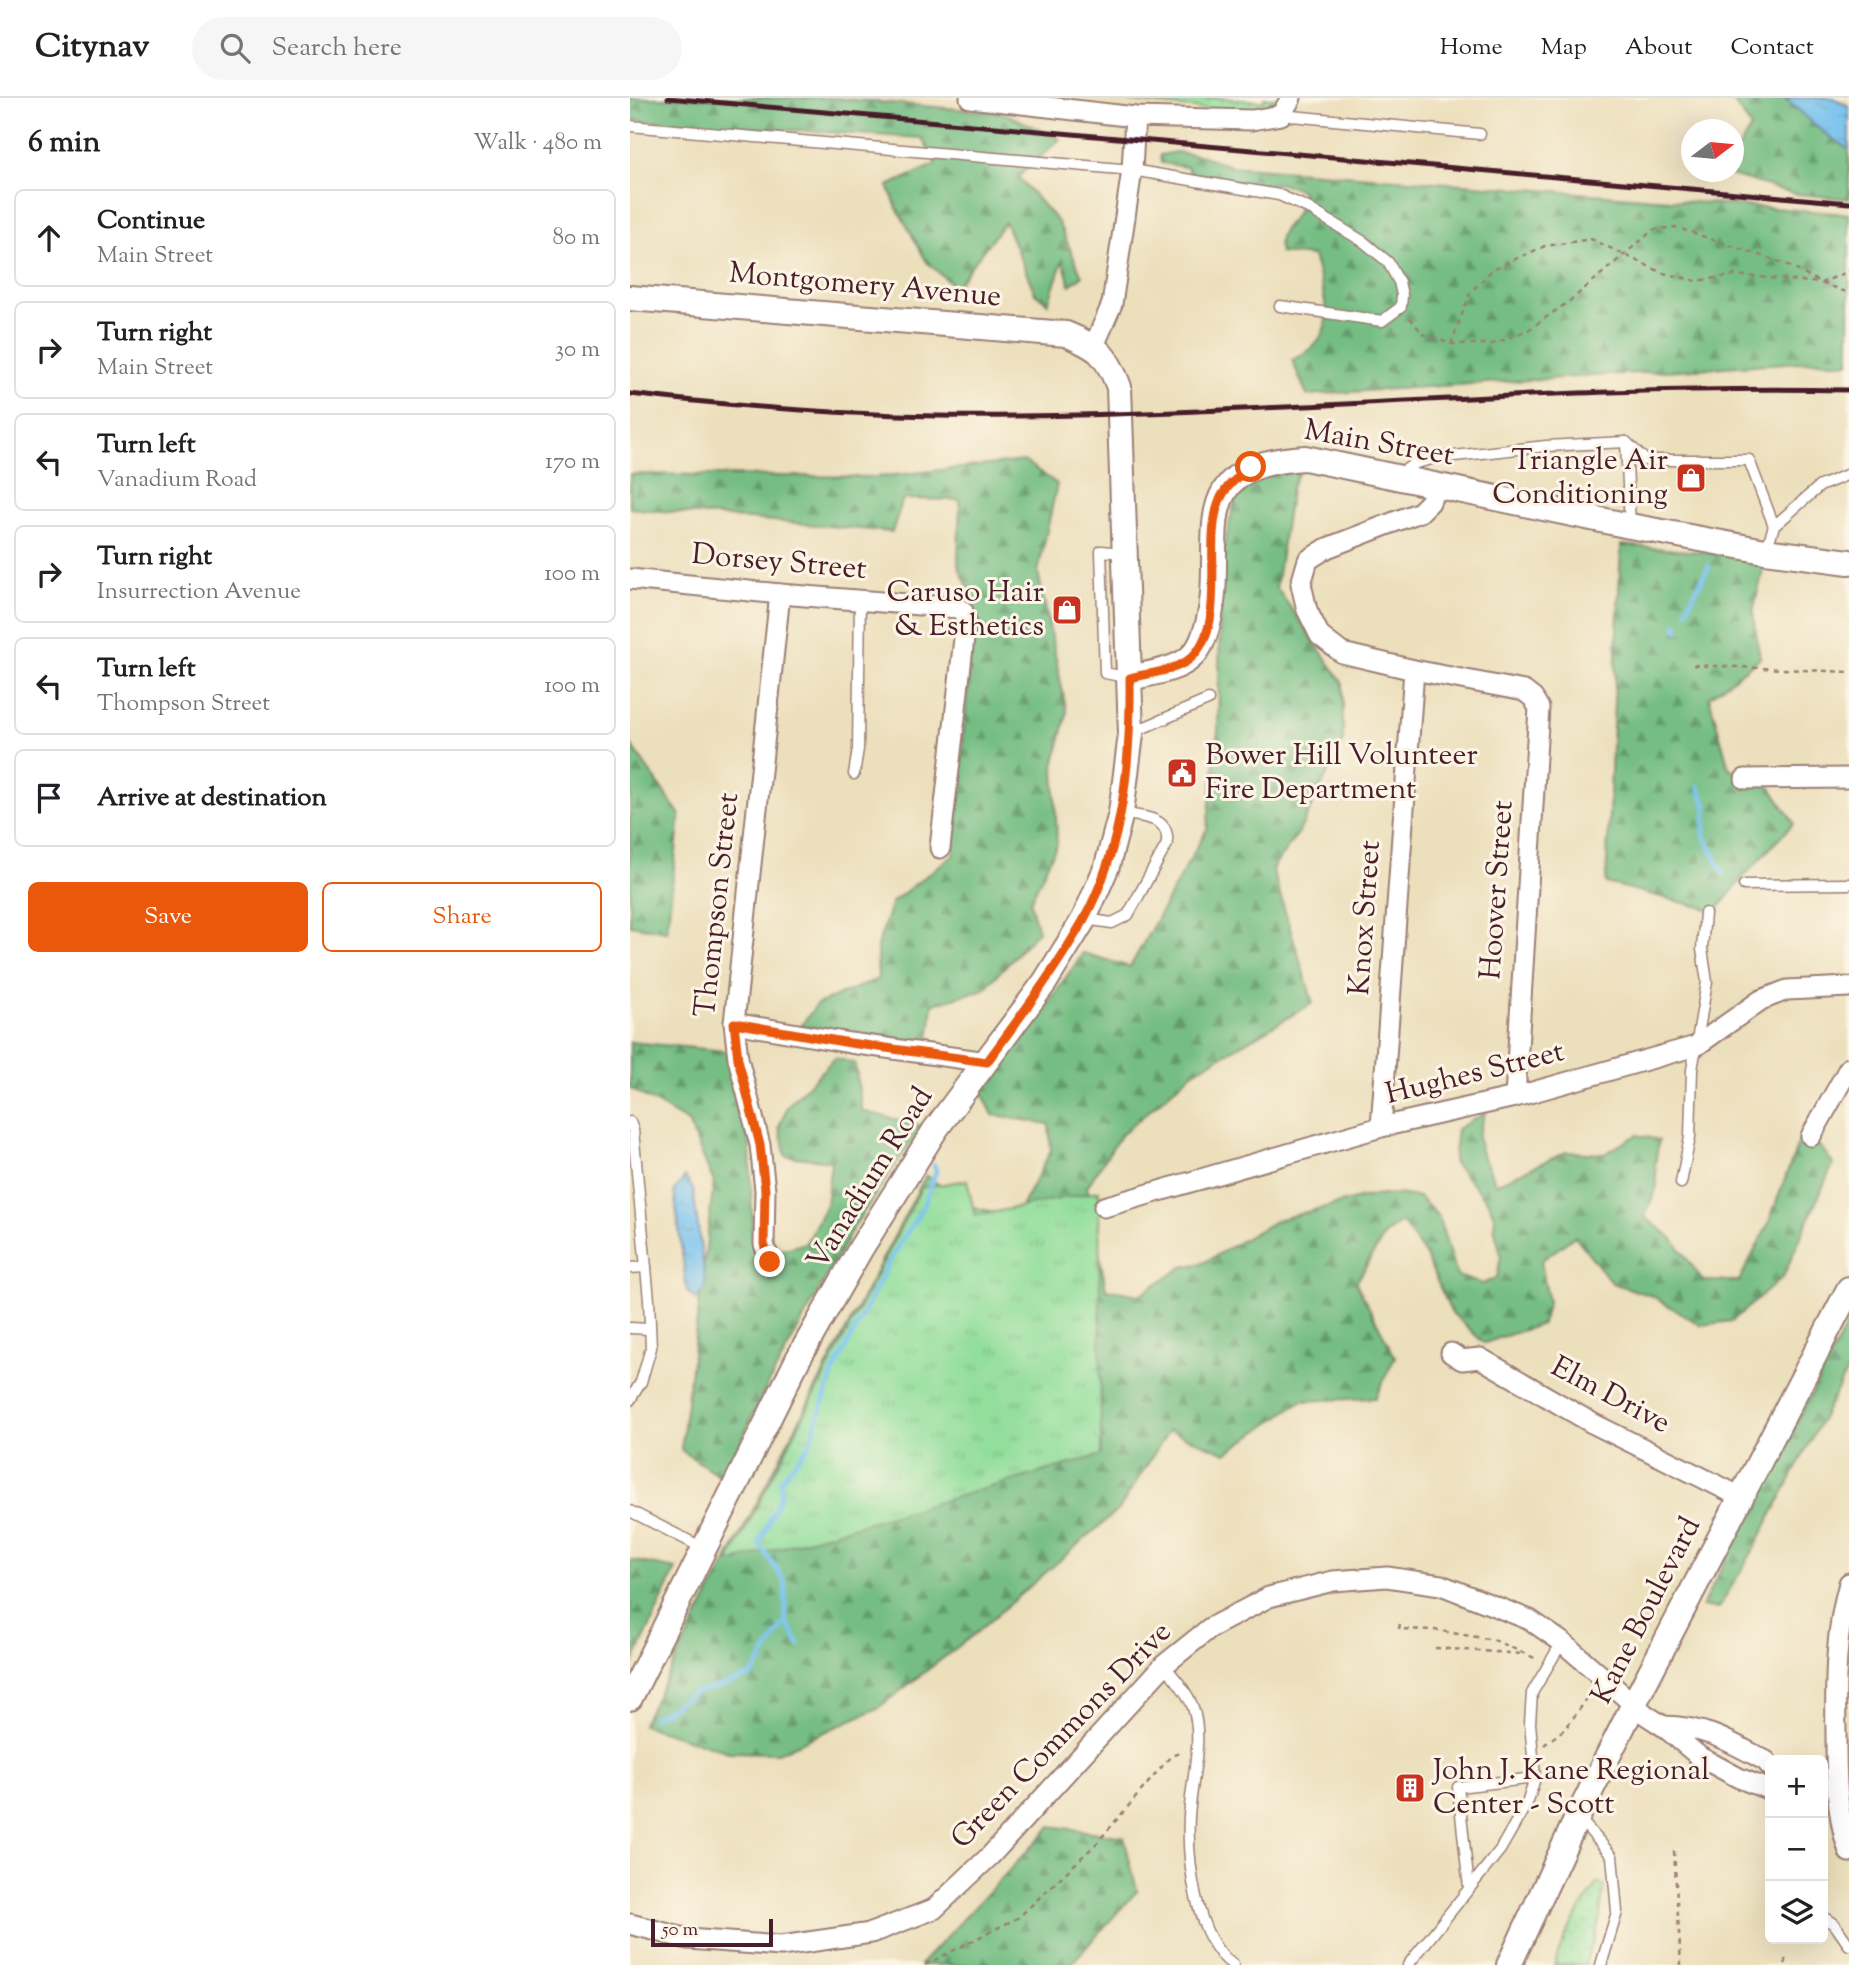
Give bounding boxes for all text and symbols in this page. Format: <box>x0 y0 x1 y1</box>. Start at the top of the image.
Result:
search box <box>192 17 682 80</box>
text: Citynav <box>35 24 150 72</box>
icon: search <box>216 29 254 67</box>
text: Search here <box>272 30 402 67</box>
text: Home <box>1440 31 1503 65</box>
text: Map <box>1541 31 1587 65</box>
text: About <box>1625 31 1692 65</box>
text: Contact <box>1730 31 1814 65</box>
north arrow <box>1681 119 1744 182</box>
text: 6 min <box>28 122 100 165</box>
text: Walk · 480 m <box>473 127 602 160</box>
text: Continue <box>97 203 205 240</box>
icon: ahead <box>30 219 68 257</box>
text: 80 m <box>552 222 600 255</box>
text: Main Street <box>97 240 213 273</box>
street label: Montgomery Avenue <box>727 253 1003 319</box>
text: Turn right <box>97 315 212 352</box>
icon: right <box>30 331 68 369</box>
text: 30 m <box>555 334 600 367</box>
text: Main Street <box>97 352 213 385</box>
street label: Main Street <box>1301 410 1457 478</box>
text: Turn left <box>97 427 196 464</box>
place label: Triangle Air Conditioning <box>1492 440 1668 517</box>
icon: left <box>30 443 68 481</box>
text: 170 m <box>545 446 600 479</box>
route start <box>1235 451 1266 482</box>
shop icon: Triangle Air Conditioning <box>1674 461 1708 495</box>
text: Vanadium Road <box>97 464 257 497</box>
street label: Dorsey Street <box>690 534 868 592</box>
text: Turn right <box>97 539 212 576</box>
icon: right <box>30 555 68 593</box>
text: 100 m <box>544 558 600 591</box>
place label: Caruso Hair & Esthetics <box>887 572 1044 649</box>
text: Insurrection Avenue <box>97 576 301 609</box>
shop icon: Caruso Hair & Esthetics <box>1050 593 1084 627</box>
text: Turn left <box>97 651 196 688</box>
icon: left <box>30 667 68 705</box>
text: 100 m <box>544 670 600 703</box>
text: Thompson Street <box>97 688 270 721</box>
place label: Bower Hill Volunteer Fire Department <box>1205 735 1478 812</box>
public building icon: Bower Hill Volunteer Fire Department <box>1165 756 1199 790</box>
icon: arrive <box>30 779 68 817</box>
text: Arrive at destination <box>97 780 327 817</box>
street label: Thompson Street <box>685 790 751 1020</box>
street label: Hoover Street <box>1470 799 1526 981</box>
street label: Knox Street <box>1339 839 1393 997</box>
button: Save <box>28 882 308 952</box>
button: Share <box>322 882 602 952</box>
street label: Hughes Street <box>1381 1031 1569 1117</box>
street label: Vanadium Road <box>797 1079 945 1279</box>
route end <box>754 1246 785 1277</box>
street label: Elm Drive <box>1543 1347 1677 1445</box>
street label: Kane Boulevard <box>1581 1510 1713 1712</box>
street label: Green Commons Drive <box>942 1613 1182 1859</box>
place label: John J. Kane Regional Center - Scott <box>1431 1750 1710 1827</box>
map controls <box>1765 1755 1828 1944</box>
button: + <box>1765 1755 1828 1818</box>
building icon: John J. Kane Regional Center - Scott <box>1393 1771 1427 1805</box>
button: − <box>1765 1818 1828 1881</box>
button: layers <box>1765 1881 1828 1944</box>
scale bar <box>651 1916 774 1948</box>
text: 50 m <box>662 1917 698 1944</box>

